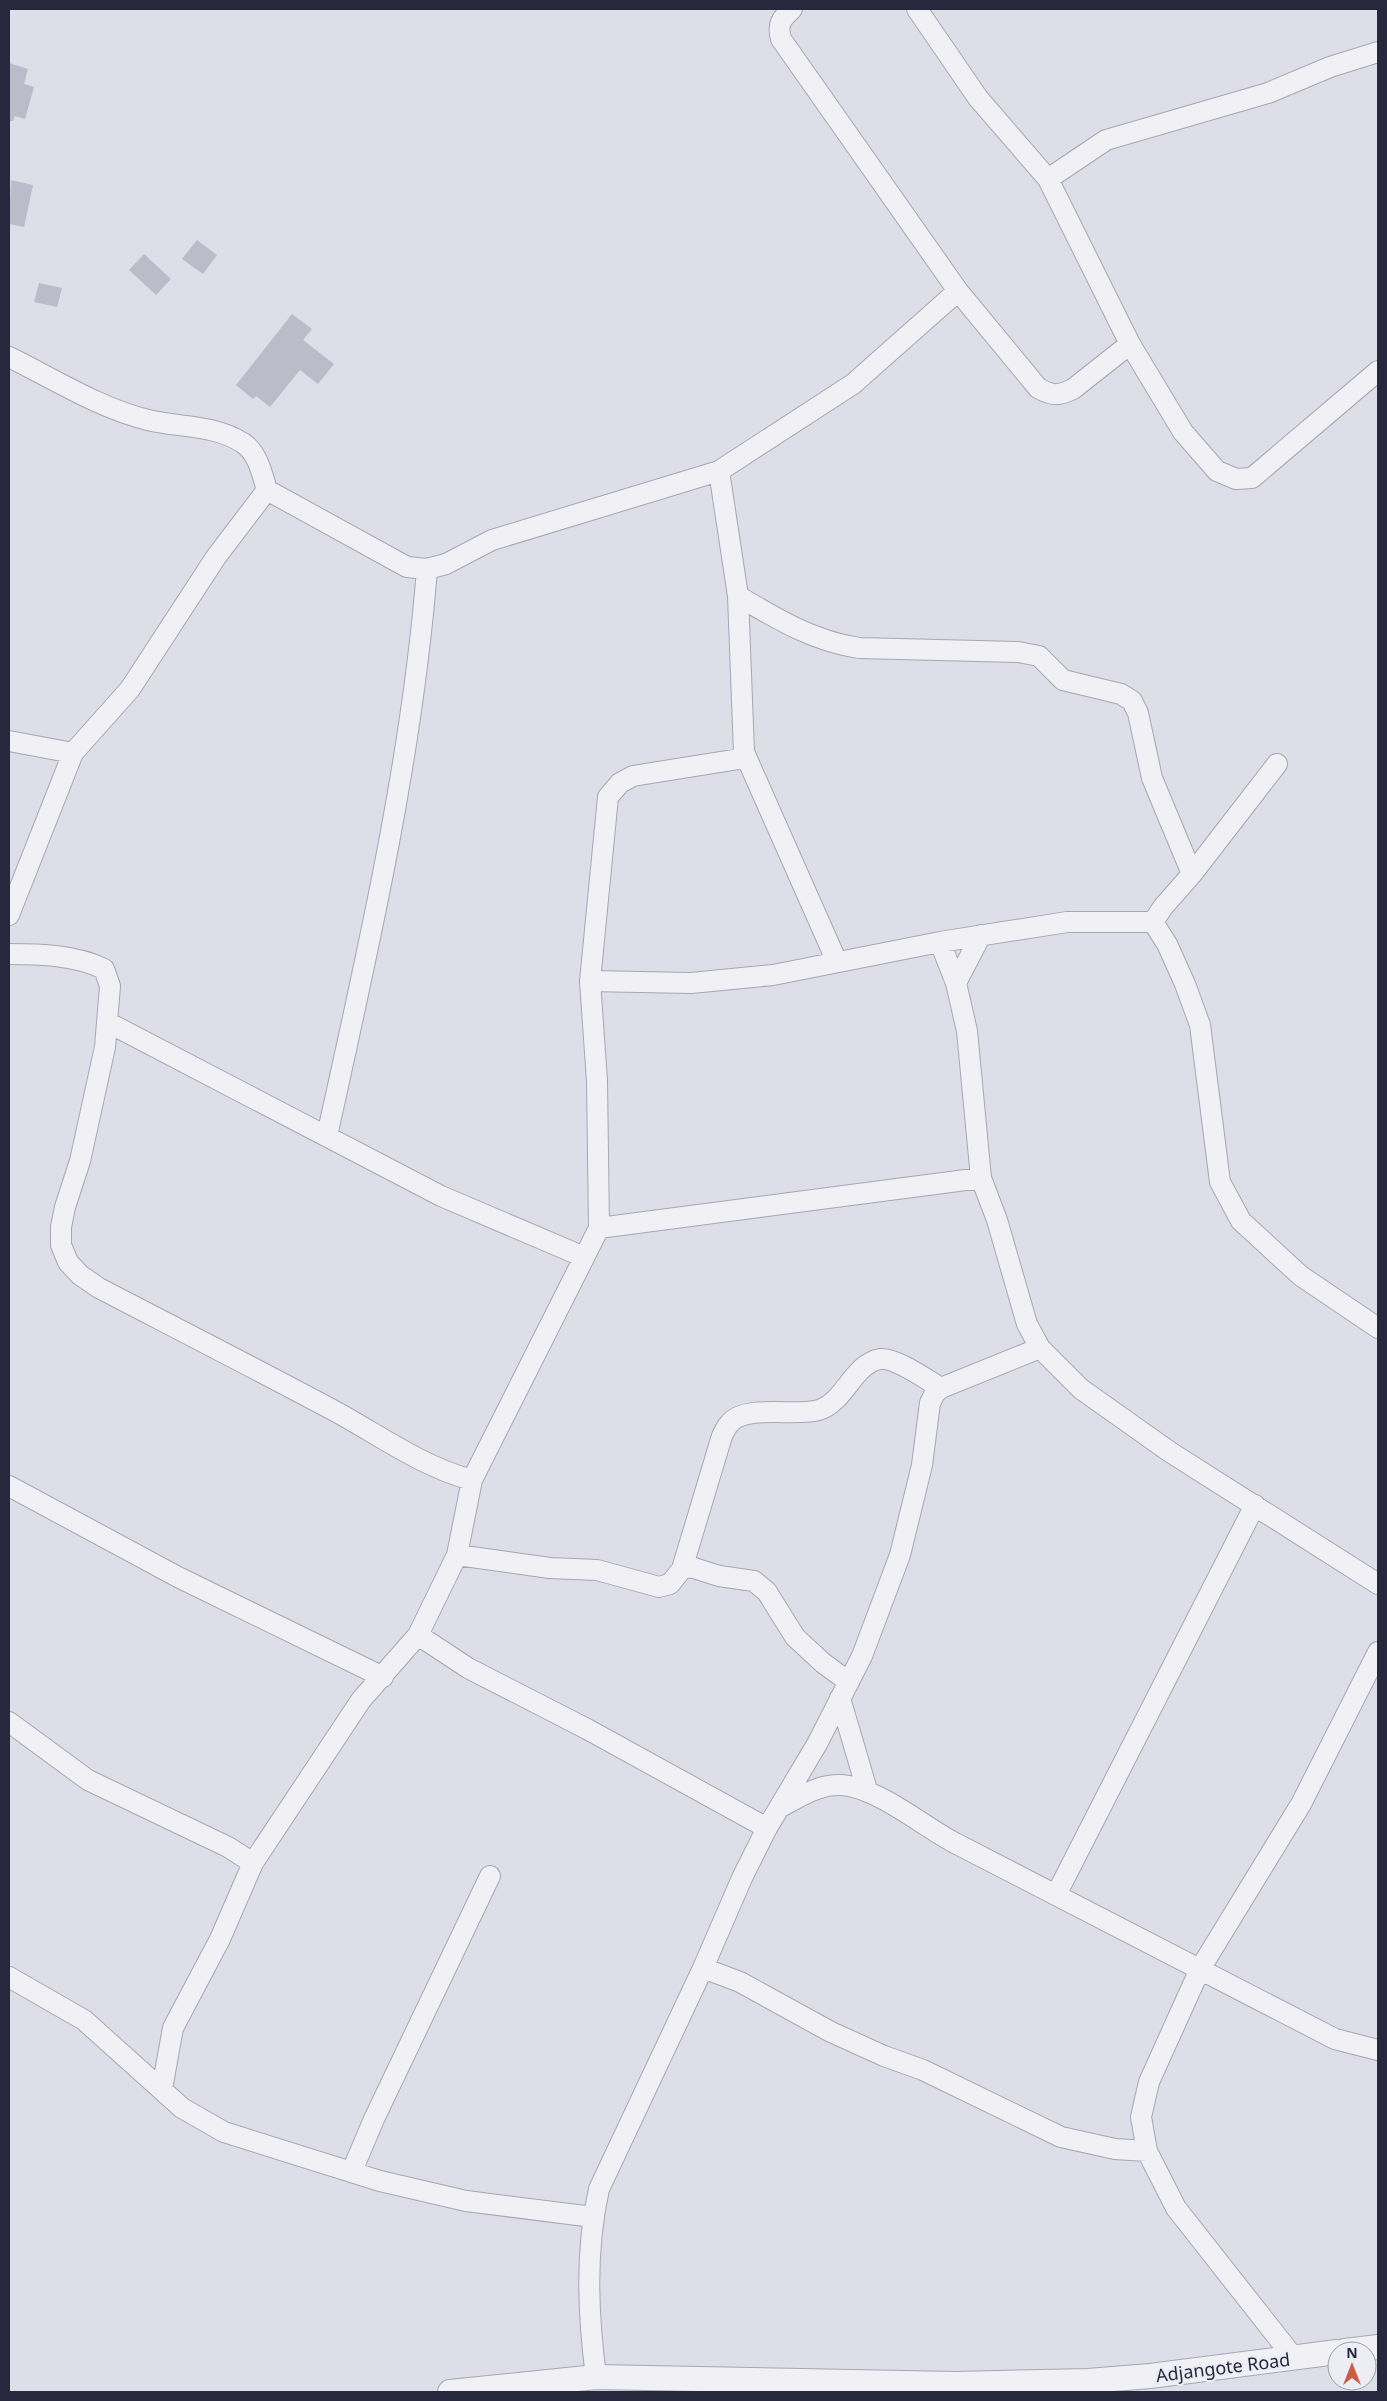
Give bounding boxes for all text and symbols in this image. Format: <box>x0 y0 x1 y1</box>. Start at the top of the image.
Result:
north arrow <box>1327 2341 1377 2391</box>
text: N <box>1346 2343 1358 2362</box>
street label: Adjangote Road <box>1155 2347 1291 2387</box>

